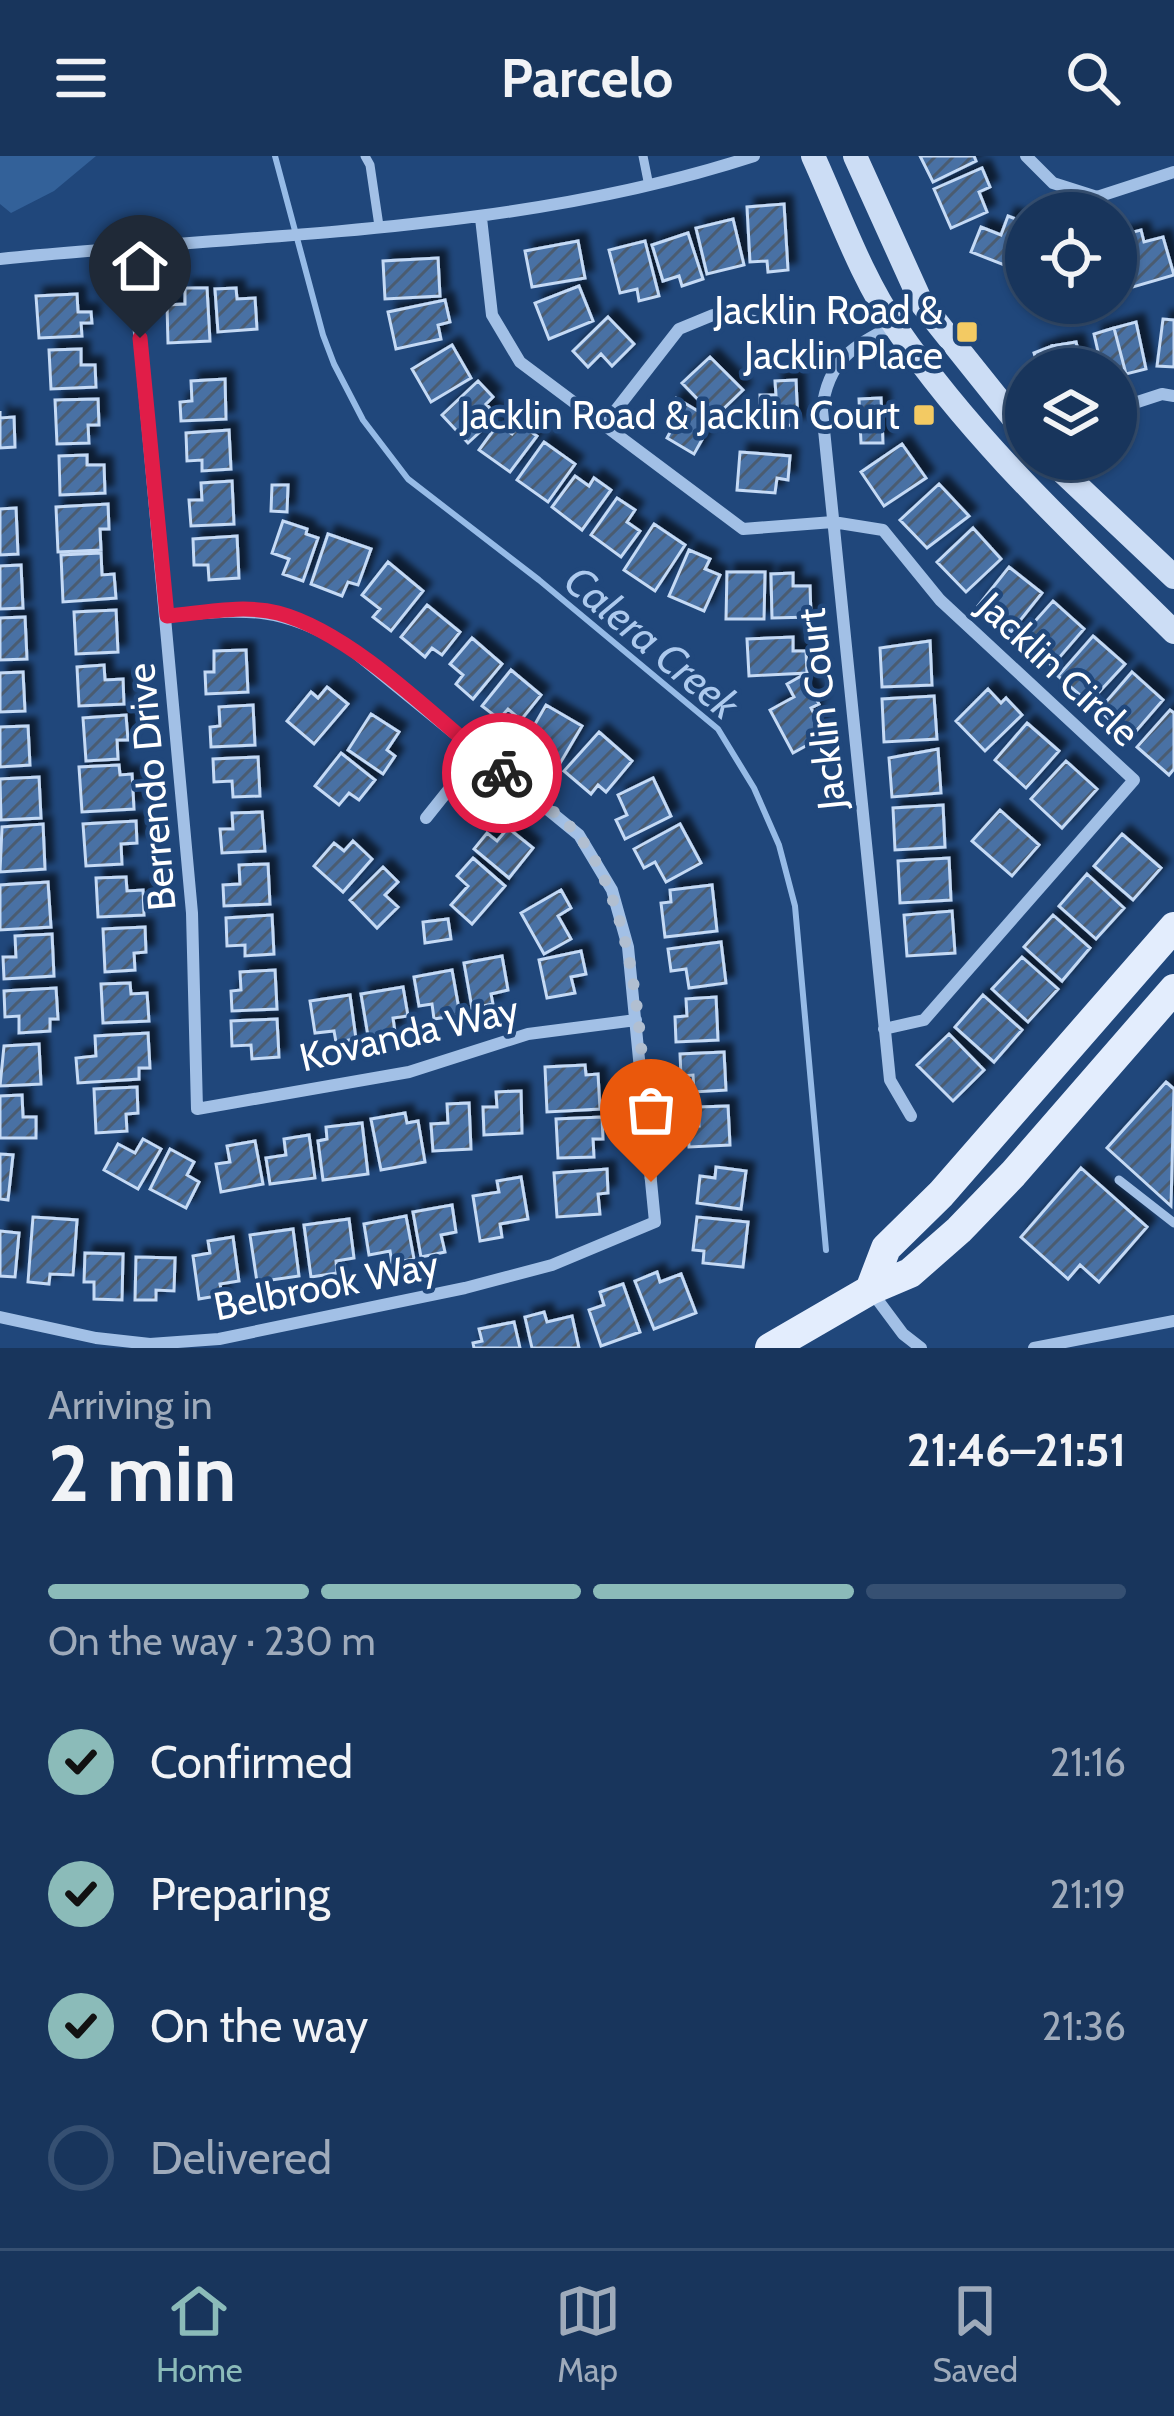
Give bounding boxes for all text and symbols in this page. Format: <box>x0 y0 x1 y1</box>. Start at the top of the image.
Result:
icon: menu <box>48 45 114 111</box>
text: Parcelo <box>501 45 673 111</box>
icon: search <box>1060 45 1126 111</box>
map controls <box>1005 192 1137 480</box>
button: locate <box>1005 192 1137 324</box>
pin <box>89 215 191 338</box>
icon: home <box>107 233 173 299</box>
place label: Jacklin Road & Jacklin Place <box>713 286 943 379</box>
marker: Jacklin Road & Jacklin Place <box>954 319 980 345</box>
button: layers <box>1005 348 1137 480</box>
place label: Jacklin Road & Jacklin Court <box>459 391 900 439</box>
marker: Jacklin Road & Jacklin Court <box>911 402 937 428</box>
water label: Calera Creek <box>554 554 751 731</box>
street label: Jacklin Circle <box>967 581 1150 756</box>
street label: Jacklin Court <box>787 606 856 813</box>
street label: Berrendo Drive <box>116 661 186 913</box>
courier <box>442 713 562 833</box>
icon: bike <box>469 740 535 806</box>
street label: Kovanda Way <box>295 984 524 1082</box>
pin <box>600 1059 702 1182</box>
icon: bag <box>618 1077 684 1143</box>
street label: Belbrook Way <box>209 1240 443 1330</box>
text: Arriving in <box>48 1381 212 1429</box>
text: 21:46–21:51 <box>907 1423 1126 1477</box>
text: 2 min <box>48 1426 236 1521</box>
text: On the way · 230 m <box>48 1617 376 1665</box>
icon: check <box>48 1729 114 1795</box>
text: Confirmed <box>150 1735 353 1789</box>
text: 21:16 <box>1050 1738 1126 1786</box>
icon: check <box>48 1861 114 1927</box>
text: Preparing <box>150 1867 330 1921</box>
text: 21:19 <box>1050 1870 1126 1918</box>
icon: check <box>48 1993 114 2059</box>
text: On the way <box>150 1999 368 2053</box>
text: 21:36 <box>1041 2002 1126 2050</box>
text: Delivered <box>150 2131 332 2185</box>
tab: Home <box>156 2278 243 2390</box>
tab: Map <box>555 2278 621 2390</box>
tab: Saved <box>932 2278 1018 2390</box>

